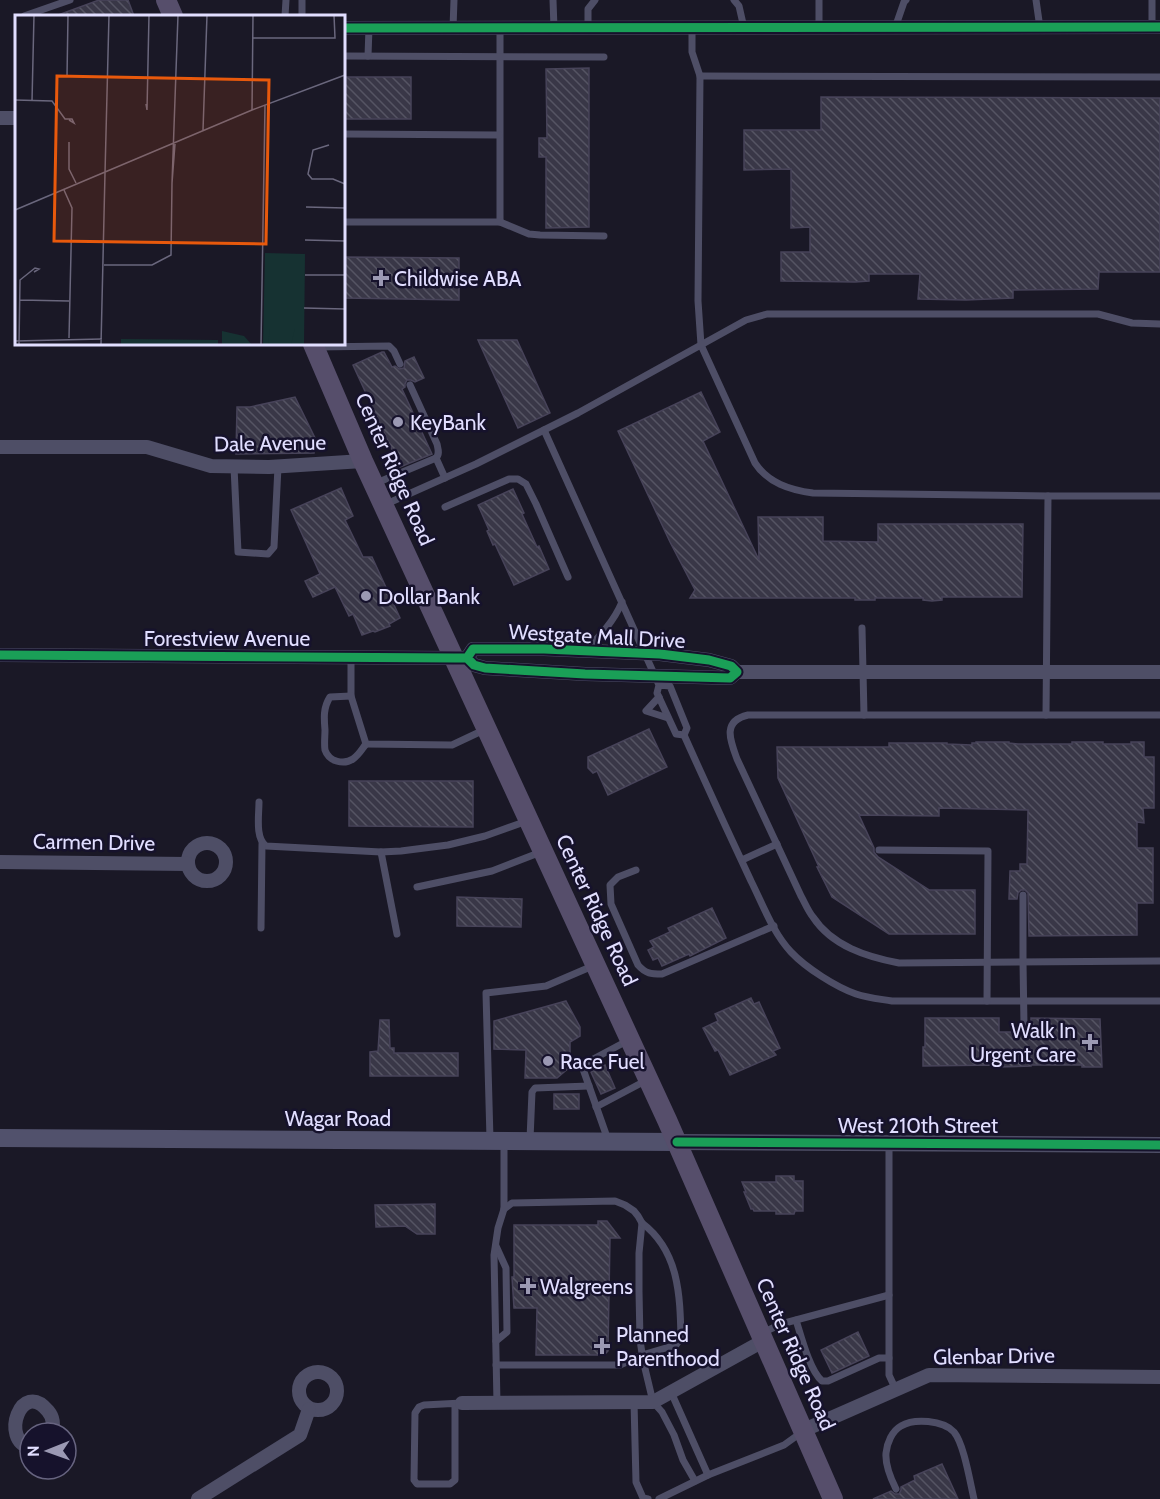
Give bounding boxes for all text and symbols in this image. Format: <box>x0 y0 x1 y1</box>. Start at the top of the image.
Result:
inset map <box>15 15 345 345</box>
place label: Childwise ABA <box>394 266 522 291</box>
marker: Childwise ABA <box>372 269 390 287</box>
street label: Center Ridge Road <box>350 389 440 549</box>
place label: KeyBank <box>410 410 487 435</box>
marker: KeyBank <box>391 415 405 429</box>
street label: Dale Avenue <box>214 430 327 456</box>
place label: Dollar Bank <box>378 584 480 609</box>
marker: Dollar Bank <box>359 589 373 603</box>
street label: Westgate Mall Drive <box>508 619 686 653</box>
street label: Forestview Avenue <box>144 626 311 651</box>
street label: Carmen Drive <box>33 828 156 856</box>
street label: Center Ridge Road <box>551 830 643 990</box>
place label: Walk In Urgent Care <box>970 1018 1076 1067</box>
marker: Walk In Urgent Care <box>1081 1033 1099 1051</box>
place label: Race Fuel <box>560 1049 644 1074</box>
marker: Race Fuel <box>541 1054 555 1068</box>
street label: Wagar Road <box>285 1106 391 1131</box>
street label: West 210th Street <box>838 1113 998 1138</box>
place label: Walgreens <box>540 1274 633 1299</box>
street label: Center Ridge Road <box>751 1274 841 1434</box>
marker: Walgreens <box>521 1279 535 1293</box>
place label: Planned Parenthood <box>616 1322 720 1371</box>
marker: Planned Parenthood <box>593 1337 611 1355</box>
street label: Glenbar Drive <box>933 1342 1055 1370</box>
north arrow <box>18 1421 78 1481</box>
text: N <box>24 1445 43 1457</box>

